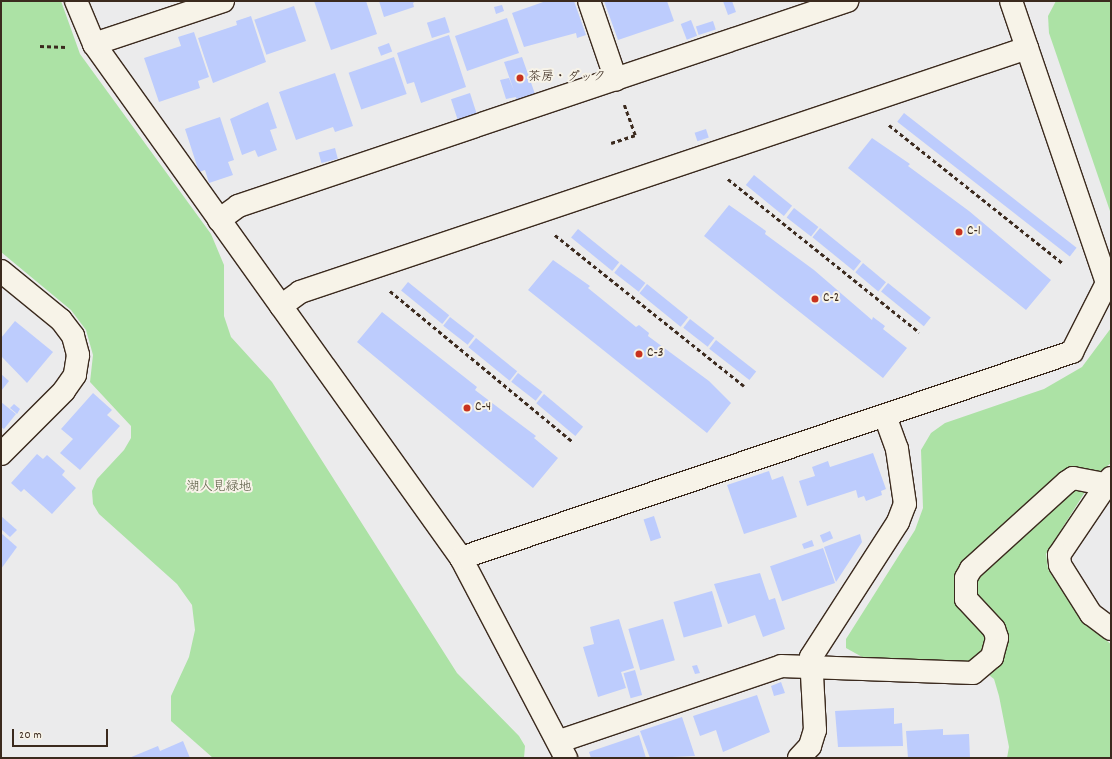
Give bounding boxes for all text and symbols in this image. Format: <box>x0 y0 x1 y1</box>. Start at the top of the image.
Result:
place label: 茶房・ダック <box>528 70 606 86</box>
marker: 茶房・ダック <box>515 73 525 83</box>
place label: C-1 <box>967 224 981 240</box>
marker: C-1 <box>954 227 964 237</box>
place label: C-2 <box>823 291 840 307</box>
marker: C-2 <box>810 294 820 304</box>
place label: C-3 <box>647 346 664 362</box>
marker: C-3 <box>634 349 644 359</box>
place label: C-4 <box>475 400 491 416</box>
marker: C-4 <box>462 403 472 413</box>
park label: 湖人見緑地 <box>187 480 251 496</box>
scale bar <box>14 721 110 747</box>
text: 20 m <box>19 727 42 744</box>

